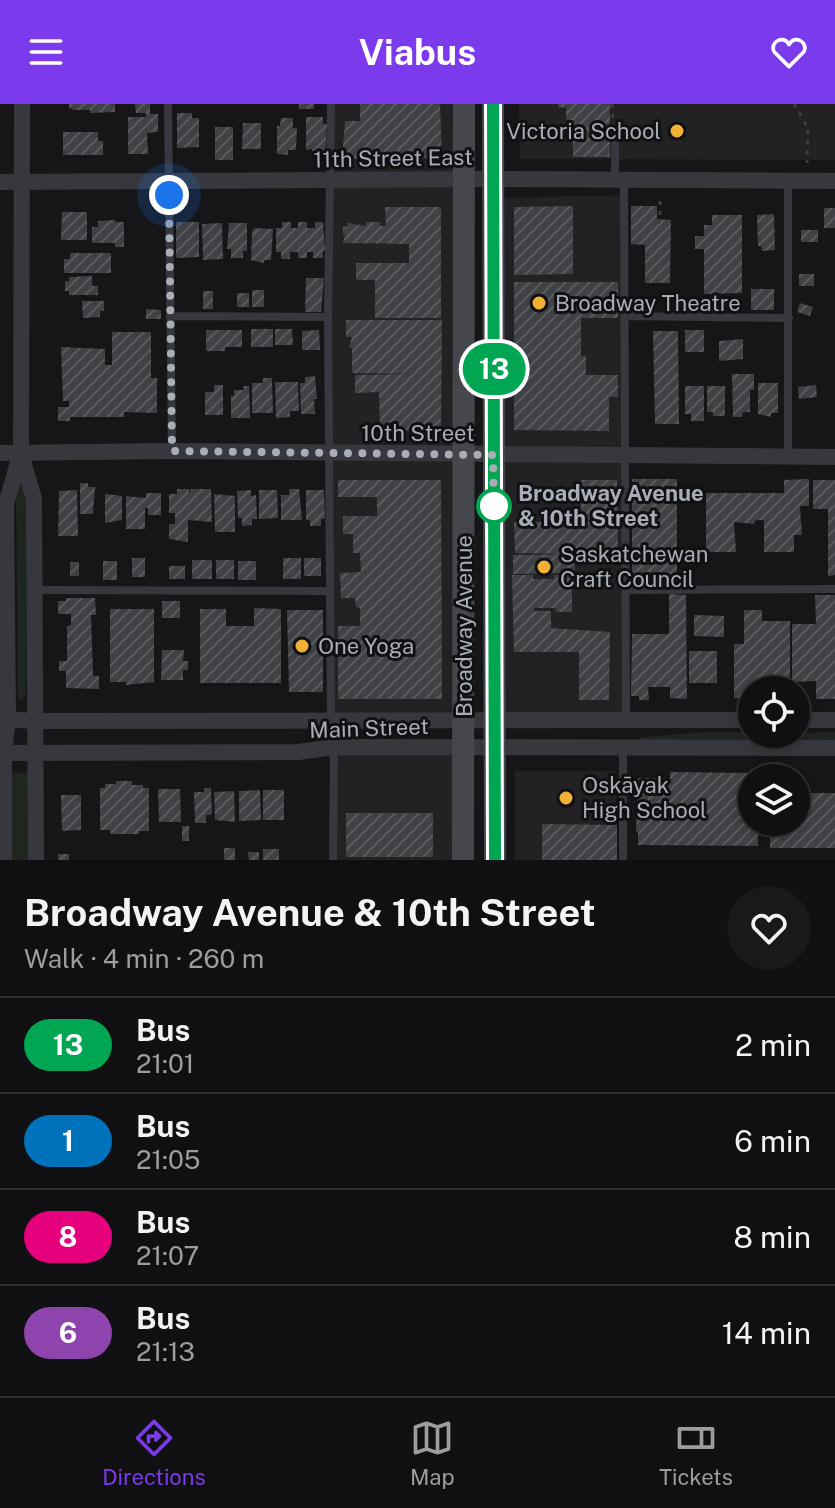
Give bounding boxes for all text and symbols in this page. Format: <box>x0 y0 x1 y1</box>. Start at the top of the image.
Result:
icon: menu <box>24 30 68 74</box>
icon: heart <box>767 30 811 74</box>
text: Viabus <box>359 31 476 73</box>
place label: Victoria School <box>506 118 661 144</box>
marker: Victoria School <box>668 122 686 140</box>
street label: 11th Street East <box>313 144 473 172</box>
your location <box>149 175 189 215</box>
place label: Broadway Theatre <box>555 290 741 316</box>
marker: Broadway Theatre <box>530 294 548 312</box>
line badge: 13 <box>458 343 530 395</box>
text: 13 <box>479 352 509 385</box>
street label: 10th Street <box>361 420 475 446</box>
place label: Broadway Avenue & 10th Street <box>518 480 704 531</box>
marker: Broadway Avenue & 10th Street <box>477 489 511 523</box>
street label: Broadway Avenue <box>451 535 477 717</box>
place label: Saskatchewan Craft Council <box>560 541 708 592</box>
marker: Saskatchewan Craft Council <box>535 558 553 576</box>
place label: One Yoga <box>318 633 414 659</box>
marker: One Yoga <box>293 637 311 655</box>
map controls <box>738 676 810 836</box>
button: locate <box>738 676 810 748</box>
street label: Main Street <box>309 713 429 743</box>
button: layers <box>738 764 810 836</box>
place label: Oskāyak High School <box>582 772 707 823</box>
marker: Oskāyak High School <box>557 789 575 807</box>
button: heart <box>727 886 811 970</box>
text: Broadway Avenue & 10th Street <box>24 890 596 935</box>
text: Walk · 4 min · 260 m <box>24 943 264 974</box>
text: Bus <box>136 1012 190 1048</box>
text: 2 min <box>735 1027 811 1063</box>
text: 13 <box>53 1028 83 1061</box>
text: 21:01 <box>136 1048 194 1079</box>
text: Bus <box>136 1108 190 1144</box>
text: 6 min <box>734 1123 811 1159</box>
text: 1 <box>62 1124 74 1157</box>
text: 21:05 <box>136 1144 201 1175</box>
text: Bus <box>136 1204 190 1240</box>
text: 8 min <box>733 1219 811 1255</box>
text: 8 <box>59 1220 77 1253</box>
text: 21:07 <box>136 1240 199 1271</box>
text: Bus <box>136 1300 190 1336</box>
text: 14 min <box>722 1315 811 1351</box>
text: 6 <box>59 1316 77 1349</box>
text: 21:13 <box>136 1336 195 1367</box>
tab: Directions <box>102 1416 206 1490</box>
tab: Map <box>410 1416 455 1490</box>
tab: Tickets <box>659 1416 733 1490</box>

